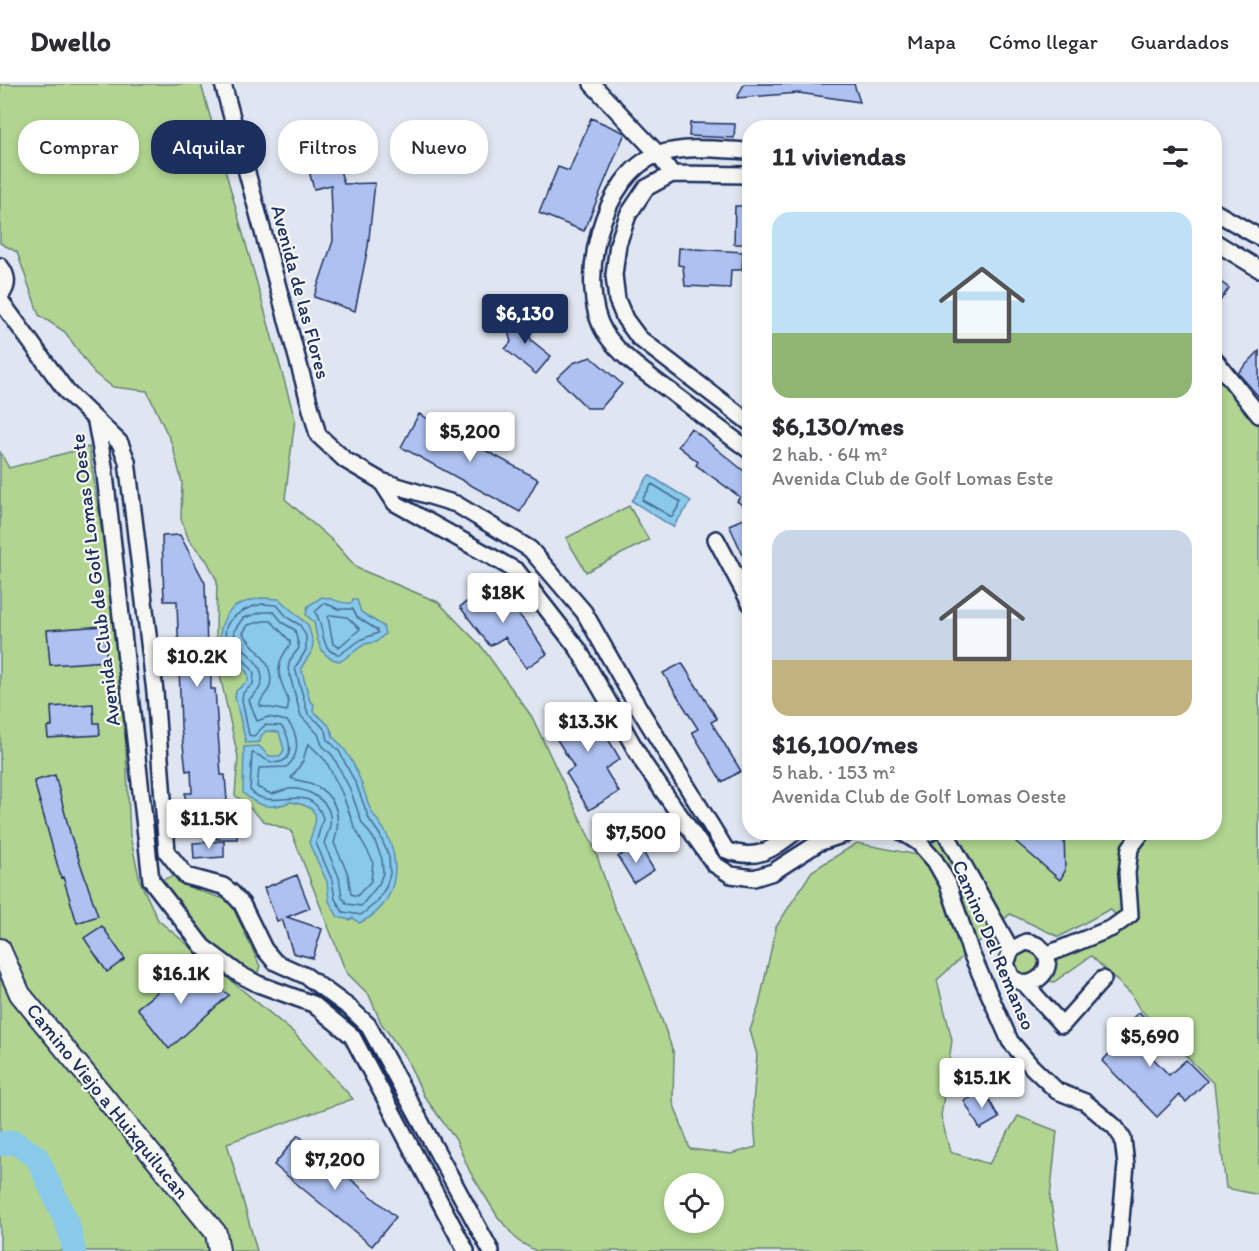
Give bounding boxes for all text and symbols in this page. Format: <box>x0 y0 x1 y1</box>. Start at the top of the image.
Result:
text: Dwello <box>30 24 111 58</box>
text: Mapa <box>907 29 956 54</box>
text: Cómo llegar <box>989 29 1098 54</box>
text: Guardados <box>1131 29 1229 54</box>
chip: Comprar <box>18 120 139 174</box>
chip: Alquilar <box>151 120 266 174</box>
chip: Filtros <box>278 120 378 174</box>
chip: Nuevo <box>390 120 488 174</box>
text: 11 viviendas <box>772 140 906 172</box>
icon: filters <box>1159 140 1192 173</box>
street label: Avenida de las Flores <box>266 202 336 382</box>
icon: home <box>928 251 1036 359</box>
pin: $6,130 <box>476 294 574 345</box>
text: $6,130 <box>496 301 554 325</box>
text: $6,130/mes <box>772 410 904 442</box>
pin: $5,200 <box>421 412 519 463</box>
text: $5,200 <box>440 419 500 443</box>
street label: Avenida Club de Golf Lomas Oeste <box>65 432 125 728</box>
text: 2 hab. · 64 m² <box>772 442 887 466</box>
text: Avenida Club de Golf Lomas Este <box>772 466 1053 490</box>
icon: home <box>928 569 1036 677</box>
pin: $18K <box>467 573 539 624</box>
text: $18K <box>481 580 525 604</box>
pin: $10.2K <box>148 637 246 688</box>
text: $10.2K <box>167 644 227 668</box>
pin: $13.3K <box>539 702 637 753</box>
text: $13.3K <box>559 709 617 733</box>
text: $16,100/mes <box>772 728 918 760</box>
text: 5 hab. · 153 m² <box>772 760 896 784</box>
text: Avenida Club de Golf Lomas Oeste <box>772 784 1066 808</box>
pin: $11.5K <box>160 799 258 850</box>
text: $11.5K <box>181 806 237 830</box>
pin: $7,500 <box>587 813 685 864</box>
text: $7,500 <box>606 820 666 844</box>
street label: Camino Del Remanso <box>947 856 1041 1034</box>
pin: $16.1K <box>132 954 230 1005</box>
text: $16.1K <box>153 961 209 985</box>
street label: Camino Viejo a Huixquilucan <box>22 998 195 1204</box>
pin: $5,690 <box>1101 1017 1199 1068</box>
text: $5,690 <box>1121 1024 1179 1048</box>
pin: $15.1K <box>933 1058 1031 1109</box>
text: $15.1K <box>954 1065 1010 1089</box>
pin: $7,200 <box>286 1140 384 1191</box>
text: $7,200 <box>305 1147 365 1171</box>
map controls <box>664 1173 724 1233</box>
button: locate <box>664 1173 724 1233</box>

